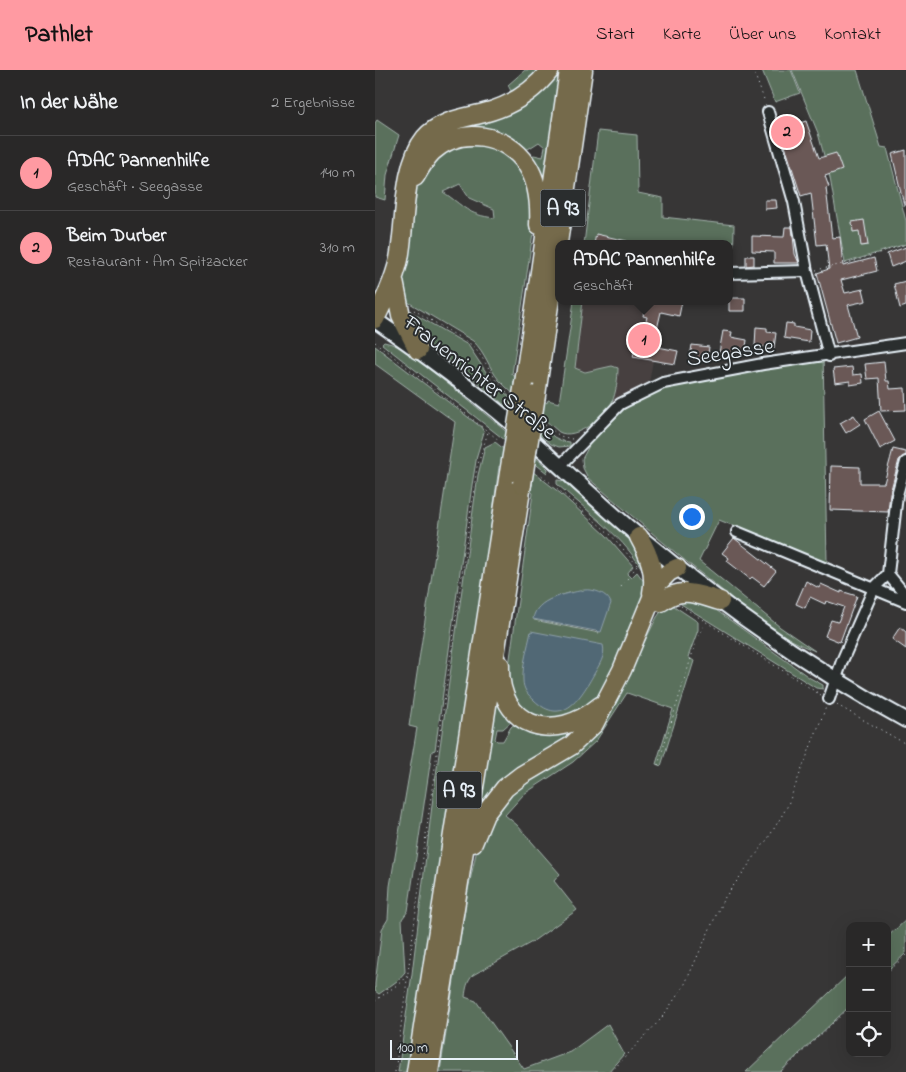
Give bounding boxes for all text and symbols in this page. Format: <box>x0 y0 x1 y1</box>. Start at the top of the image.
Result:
text: Pathlet <box>25 18 93 53</box>
text: Start <box>596 22 635 48</box>
text: Karte <box>663 22 701 48</box>
text: Über uns <box>729 22 796 48</box>
text: Kontakt <box>824 22 881 48</box>
text: In der Nähe <box>20 88 118 118</box>
text: 2 Ergebnisse <box>271 91 355 115</box>
pin: 2 <box>771 113 803 151</box>
text: ADAC Pannenhilfe <box>67 148 209 175</box>
text: 1 <box>33 161 39 185</box>
text: 140 m <box>320 161 355 185</box>
text: Geschäft · Seegasse <box>67 175 203 199</box>
road number: A 93 <box>541 190 585 226</box>
text: Beim Durber <box>67 223 166 250</box>
text: 2 <box>32 236 40 260</box>
text: 310 m <box>320 236 355 260</box>
popup <box>555 240 733 305</box>
text: ADAC Pannenhilfe <box>573 247 715 274</box>
text: Restaurant · Am Spitzacker <box>67 250 248 274</box>
text: Geschäft <box>573 274 633 298</box>
street label: Frauenrichter Straße <box>395 308 563 448</box>
pin: 1 <box>628 321 660 359</box>
street label: Seegasse <box>685 331 777 378</box>
your location <box>679 504 705 530</box>
road number: A 93 <box>437 772 481 808</box>
map controls <box>846 922 891 1057</box>
button: + <box>846 922 891 967</box>
button: − <box>846 967 891 1012</box>
button: locate <box>846 1012 891 1057</box>
scale bar <box>390 1037 517 1060</box>
text: 100 m <box>397 1038 428 1059</box>

